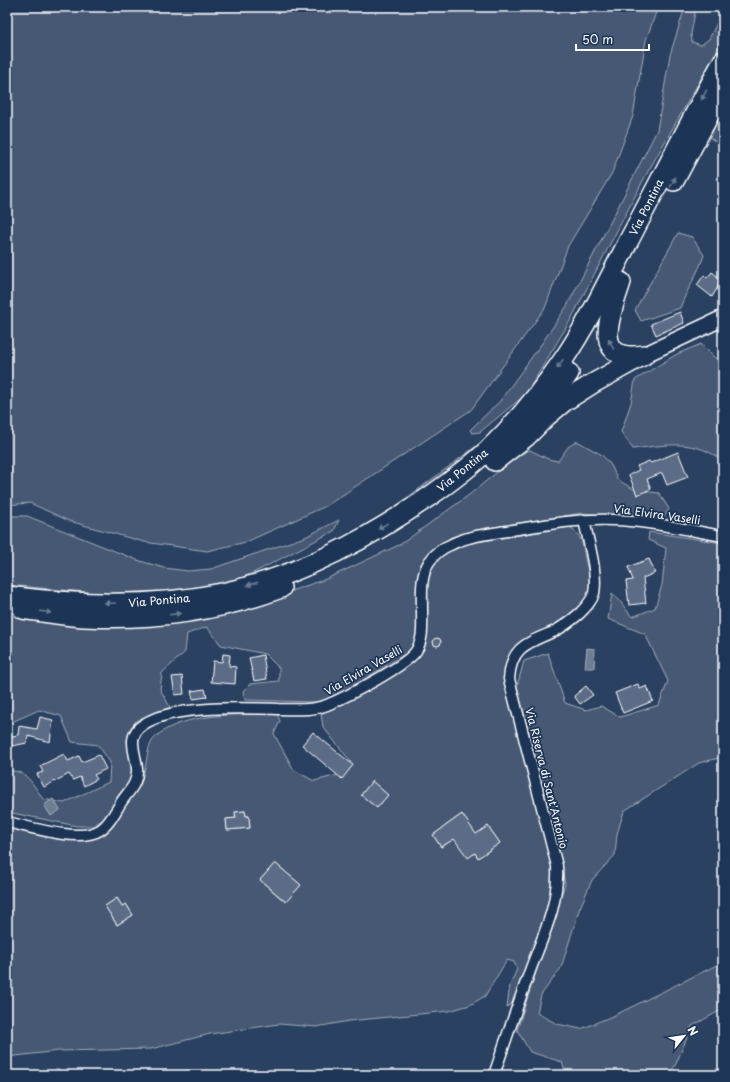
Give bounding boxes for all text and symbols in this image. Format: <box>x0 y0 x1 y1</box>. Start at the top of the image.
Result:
scale bar <box>576 26 649 52</box>
text: 50 m <box>582 30 613 48</box>
one-way arrow <box>701 90 708 101</box>
street label: Via Pontina <box>624 176 668 238</box>
one-way arrow <box>670 177 677 188</box>
one-way arrow <box>607 338 614 349</box>
one-way arrow <box>556 359 564 369</box>
street label: Via Pontina <box>433 444 491 496</box>
street label: Via Elvira Vaselli <box>612 499 702 529</box>
one-way arrow <box>378 522 388 530</box>
one-way arrow <box>246 581 258 587</box>
street label: Via Pontina <box>128 589 191 611</box>
one-way arrow <box>104 599 116 606</box>
one-way arrow <box>40 609 52 615</box>
one-way arrow <box>169 611 181 617</box>
street label: Via Elvira Vaselli <box>321 641 405 699</box>
street label: Via Riserva di Sant'Antonio <box>521 705 573 851</box>
north arrow <box>664 1016 704 1056</box>
text: N <box>684 1023 703 1039</box>

